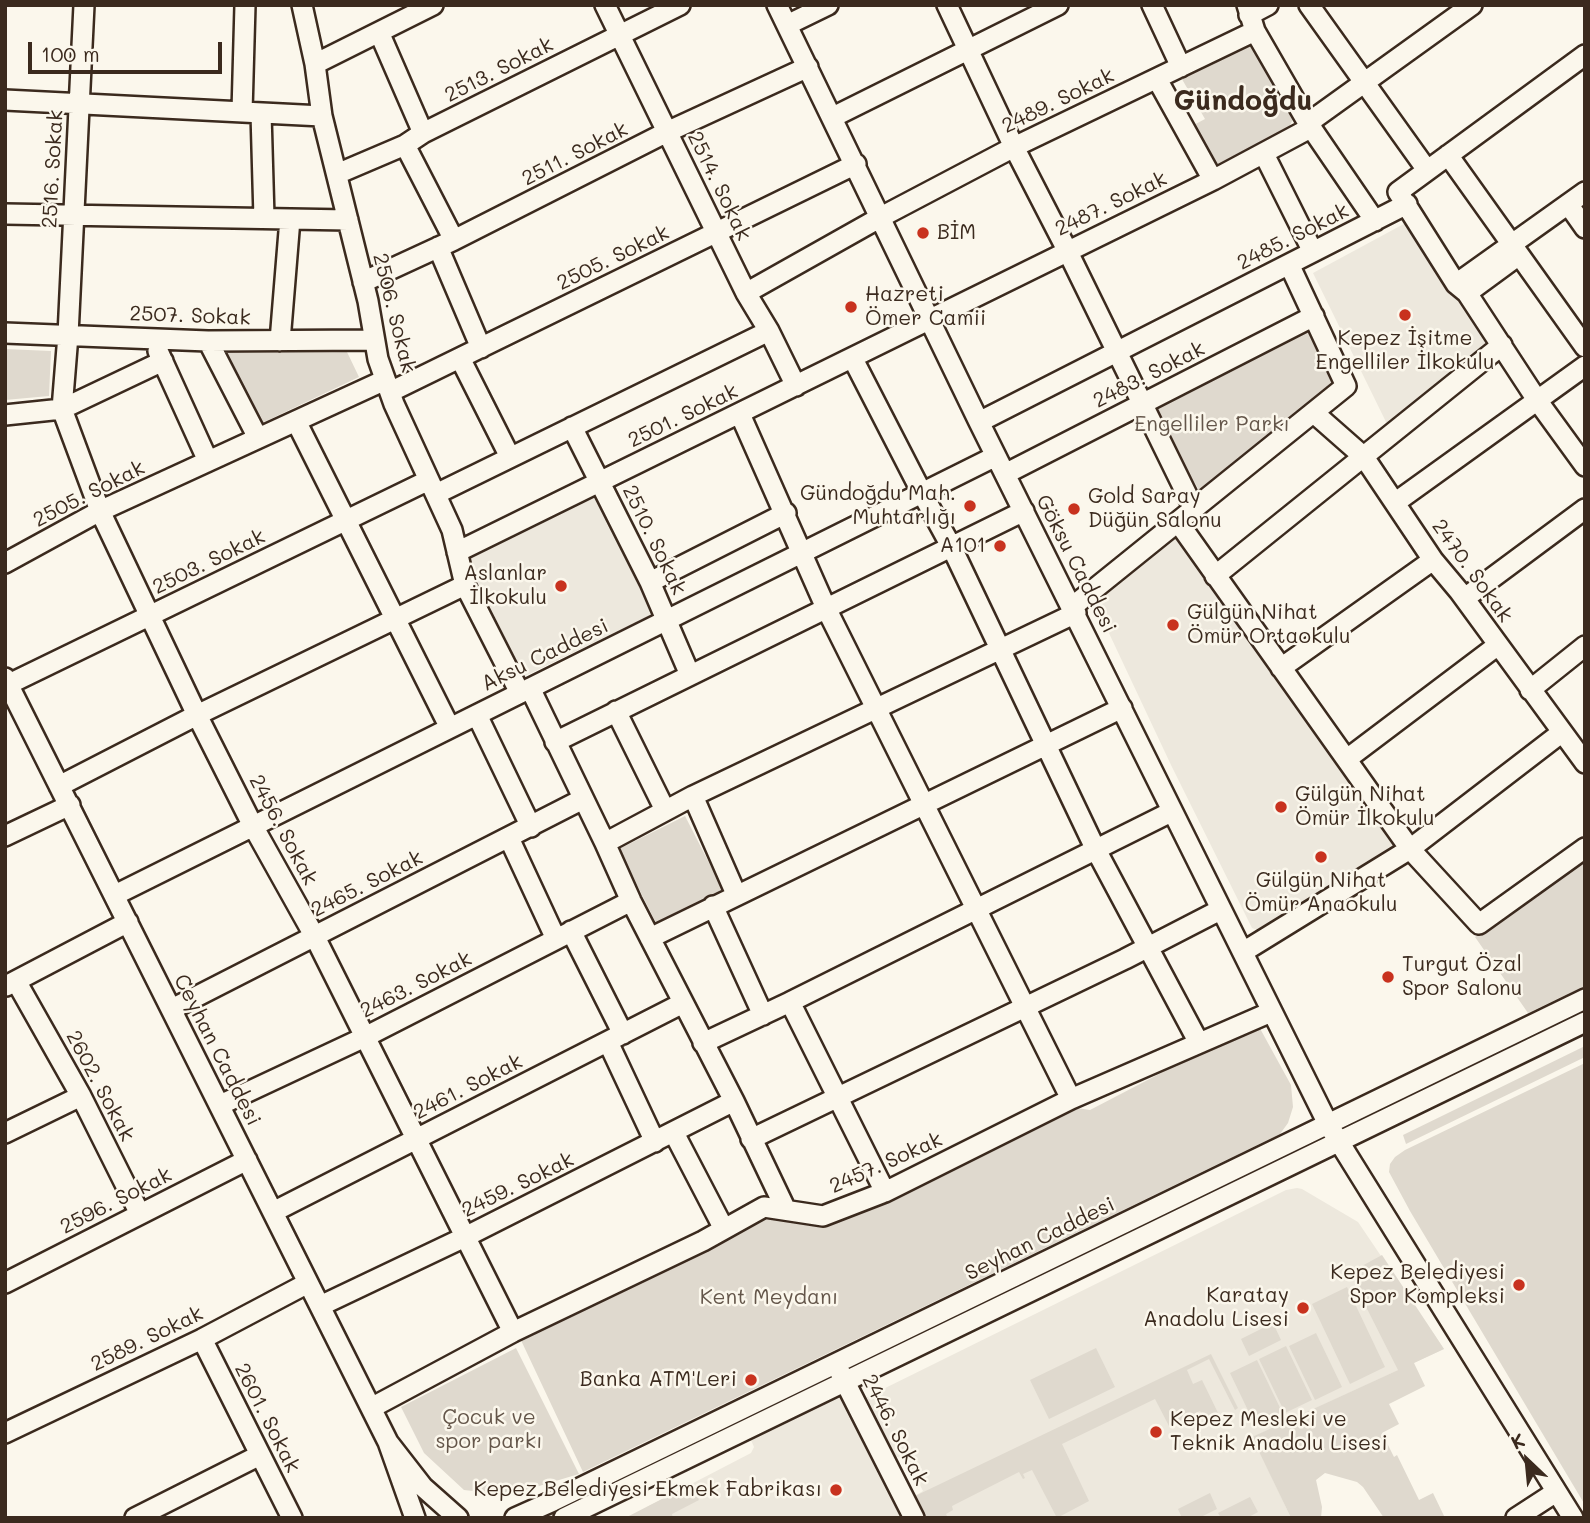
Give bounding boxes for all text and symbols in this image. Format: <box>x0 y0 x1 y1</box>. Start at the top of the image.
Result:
scale bar <box>32 28 226 72</box>
street label: 2513. Sokak <box>441 32 557 108</box>
text: 100 m <box>41 40 100 67</box>
street label: 2489. Sokak <box>998 63 1118 139</box>
district label: Gündoğdu <box>1174 84 1312 118</box>
street label: 2516. Sokak <box>37 109 69 229</box>
street label: 2511. Sokak <box>518 117 632 191</box>
street label: 2514. Sokak <box>682 127 756 245</box>
street label: 2487. Sokak <box>1051 166 1171 242</box>
street label: 2485. Sokak <box>1233 198 1353 276</box>
street label: 2505. Sokak <box>553 220 673 296</box>
place label: BİM <box>937 220 976 246</box>
marker: BİM <box>915 225 931 241</box>
street label: 2506. Sokak <box>367 251 421 375</box>
place label: Hazreti Ömer Camii <box>865 282 986 332</box>
marker: Hazreti Ömer Camii <box>843 299 859 315</box>
street label: 2507. Sokak <box>129 301 251 331</box>
marker: Kepez İşitme Engelliler İlkokulu <box>1397 307 1413 323</box>
place label: Kepez İşitme Engelliler İlkokulu <box>1316 326 1494 376</box>
street label: 2483. Sokak <box>1089 336 1209 414</box>
street label: 2501. Sokak <box>624 379 742 453</box>
park label: Engelliler Parkı <box>1134 412 1290 438</box>
street label: 2505. Sokak <box>29 455 149 533</box>
street label: 2510. Sokak <box>617 481 691 599</box>
place label: Gündoğdu Mah. Muhtarlığı <box>800 481 956 531</box>
place label: Gold Saray Düğün Salonu <box>1088 484 1222 534</box>
street label: Göksu Caddesi <box>1030 491 1122 637</box>
marker: Gündoğdu Mah. Muhtarlığı <box>962 498 978 514</box>
marker: Gold Saray Düğün Salonu <box>1066 501 1082 517</box>
street label: 2470. Sokak <box>1426 515 1518 627</box>
street label: 2503. Sokak <box>149 524 269 600</box>
place label: A101 <box>940 533 986 559</box>
marker: A101 <box>992 538 1008 554</box>
place label: Aslanlar İlkokulu <box>463 561 547 611</box>
marker: Aslanlar İlkokulu <box>553 578 569 594</box>
place label: Gülgün Nihat Ömür Ortaokulu <box>1187 600 1350 650</box>
street label: Aksu Caddesi <box>477 613 613 697</box>
marker: Gülgün Nihat Ömür Ortaokulu <box>1165 617 1181 633</box>
street label: 2456. Sokak <box>243 770 323 890</box>
place label: Gülgün Nihat Ömür İlkokulu <box>1295 782 1435 832</box>
marker: Gülgün Nihat Ömür İlkokulu <box>1273 799 1289 815</box>
street label: 2465. Sokak <box>307 845 427 923</box>
marker: Gülgün Nihat Ömür Anaokulu <box>1313 849 1329 865</box>
place label: Gülgün Nihat Ömür Anaokulu <box>1244 868 1398 918</box>
street label: 2463. Sokak <box>356 946 476 1024</box>
place label: Turgut Özal Spor Salonu <box>1402 952 1522 1002</box>
marker: Turgut Özal Spor Salonu <box>1380 969 1396 985</box>
street label: Ceyhan Caddesi <box>168 970 266 1130</box>
street label: 2602. Sokak <box>60 1026 140 1146</box>
street label: 2461. Sokak <box>409 1049 527 1125</box>
street label: 2457. Sokak <box>826 1127 946 1199</box>
street label: 2459. Sokak <box>458 1147 578 1223</box>
street label: 2596. Sokak <box>56 1162 176 1240</box>
street label: Seyhan Caddesi <box>961 1192 1119 1286</box>
place label: Kepez Belediyesi Spor Kompleksi <box>1330 1260 1505 1310</box>
marker: Kepez Belediyesi Spor Kompleksi <box>1511 1277 1527 1293</box>
place label: Karatay Anadolu Lisesi <box>1143 1283 1289 1333</box>
park label: Kent Meydanı <box>700 1285 838 1311</box>
marker: Karatay Anadolu Lisesi <box>1295 1300 1311 1316</box>
street label: 2589. Sokak <box>87 1301 207 1377</box>
street label: 2601. Sokak <box>229 1359 305 1477</box>
place label: Banka ATM'Leri <box>580 1367 737 1393</box>
street label: 2446. Sokak <box>856 1370 934 1490</box>
marker: Banka ATM'Leri <box>743 1372 759 1388</box>
park label: Çocuk ve spor parkı <box>435 1405 543 1455</box>
place label: Kepez Mesleki ve Teknik Anadolu Lisesi <box>1170 1407 1388 1457</box>
marker: Kepez Mesleki ve Teknik Anadolu Lisesi <box>1148 1424 1164 1440</box>
north arrow <box>1492 1425 1562 1495</box>
text: K <box>1506 1427 1529 1455</box>
place label: Kepez Belediyesi Ekmek Fabrikası <box>474 1477 822 1503</box>
marker: Kepez Belediyesi Ekmek Fabrikası <box>828 1482 844 1498</box>

